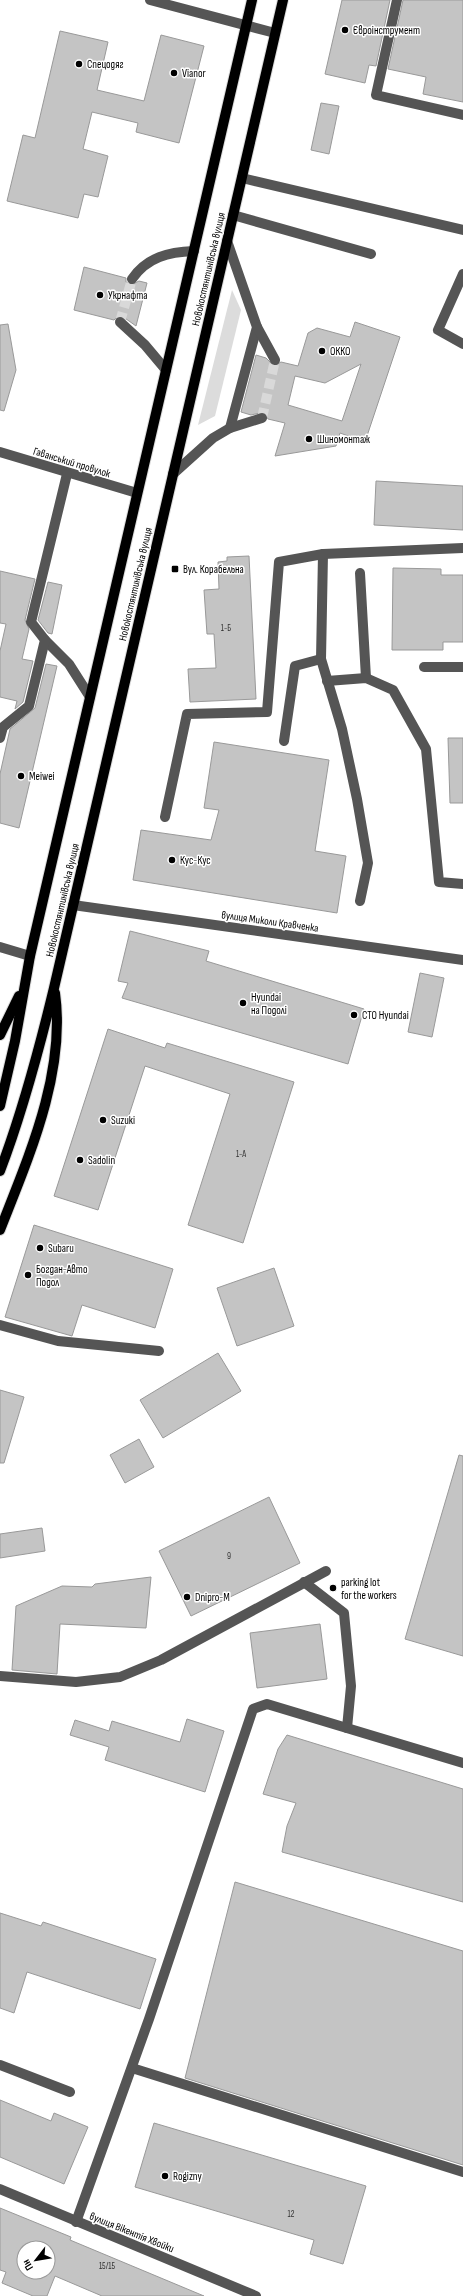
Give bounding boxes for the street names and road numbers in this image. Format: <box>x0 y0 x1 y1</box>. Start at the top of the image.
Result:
street label: Новокостянтинівська вулиця <box>189 211 228 327</box>
street label: Гаванський провулок <box>32 445 113 481</box>
street label: Новокостянтинівська вулиця <box>116 526 155 642</box>
street label: Новокостянтинівська вулиця <box>43 842 82 958</box>
street label: вулиця Миколи Кравченка <box>221 908 319 935</box>
street label: вулиця Вікентія Хвойки <box>88 2210 176 2256</box>

